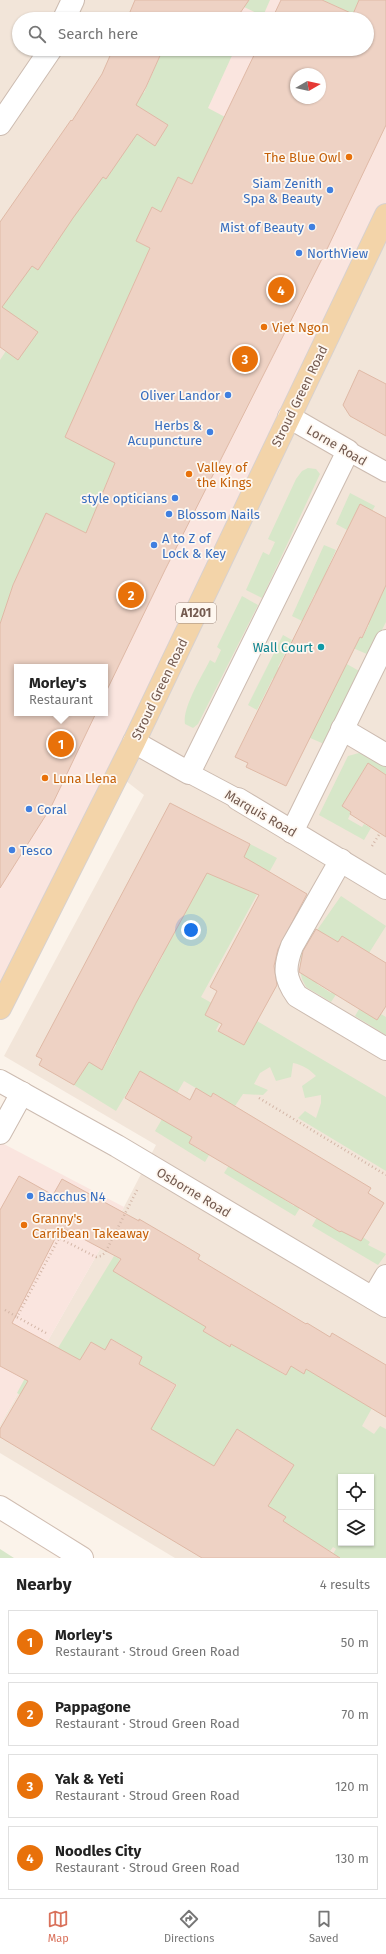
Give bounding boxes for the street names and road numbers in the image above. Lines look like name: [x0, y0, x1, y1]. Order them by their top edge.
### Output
street label: Stroud Green Road: [268, 343, 330, 449]
street label: Lorne Road: [304, 422, 369, 469]
road number: A1201: [176, 603, 216, 623]
street label: Stroud Green Road: [128, 636, 190, 742]
street label: Marquis Road: [222, 787, 299, 840]
street label: Osborne Road: [154, 1164, 233, 1220]

